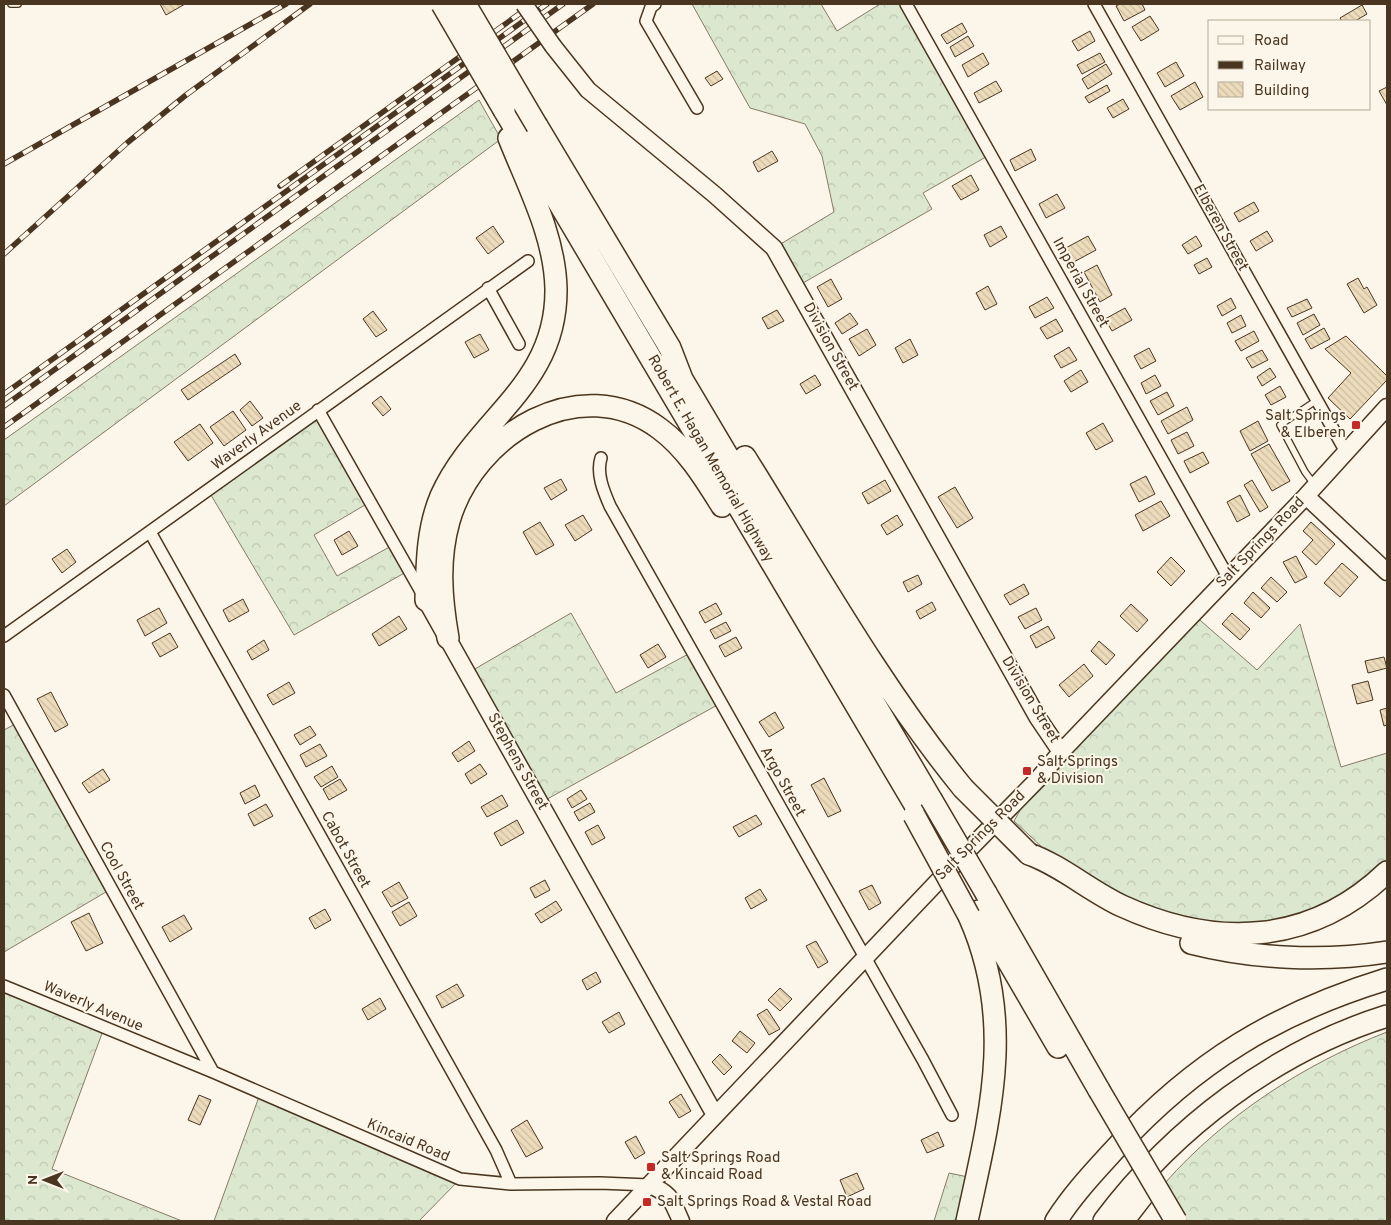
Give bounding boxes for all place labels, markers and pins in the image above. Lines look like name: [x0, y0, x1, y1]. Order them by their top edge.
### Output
place label: Salt Springs & Elberen: [1265, 407, 1346, 443]
marker: Salt Springs & Elberen: [1350, 419, 1362, 431]
place label: Salt Springs & Division: [1037, 753, 1118, 789]
marker: Salt Springs & Division: [1021, 765, 1033, 777]
place label: Salt Springs Road & Kincaid Road: [661, 1149, 780, 1185]
marker: Salt Springs Road & Kincaid Road: [645, 1161, 657, 1173]
place label: Salt Springs Road & Vestal Road: [657, 1193, 872, 1212]
marker: Salt Springs Road & Vestal Road: [641, 1196, 653, 1208]

